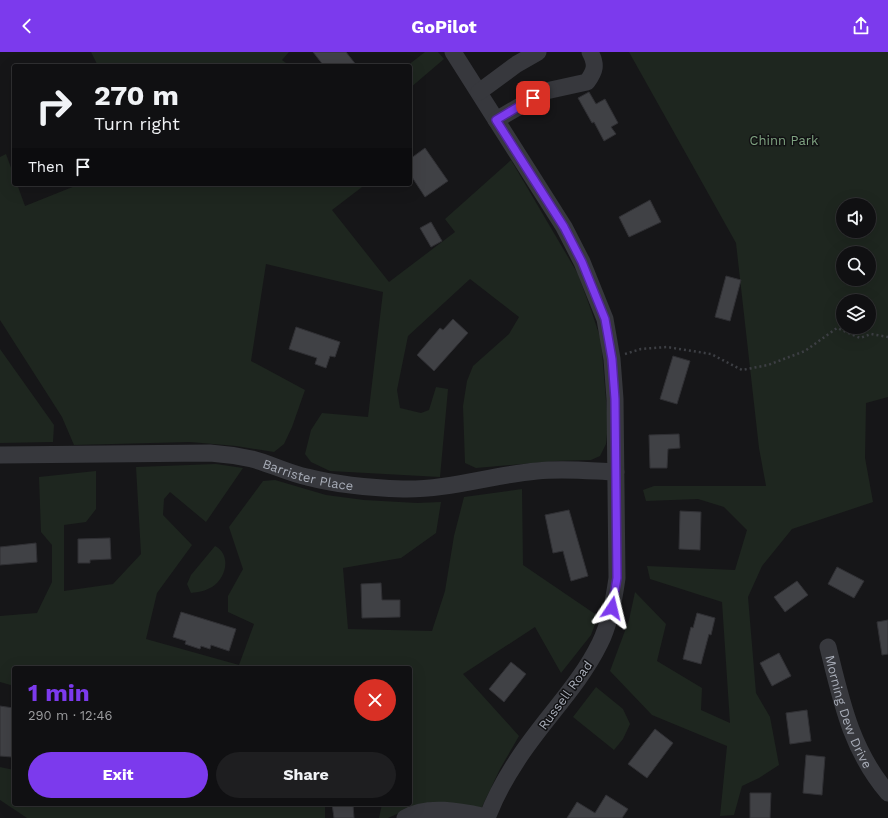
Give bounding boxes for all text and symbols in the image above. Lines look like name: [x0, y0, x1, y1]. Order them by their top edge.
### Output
icon: back: [16, 15, 38, 37]
icon: share: [850, 15, 872, 37]
text: GoPilot: [411, 16, 477, 37]
text: 270 m: [94, 79, 179, 112]
icon: right: [28, 80, 80, 132]
pin: [516, 81, 550, 115]
icon: arrive: [522, 87, 544, 109]
text: Turn right: [94, 113, 180, 134]
park label: Chinn Park: [750, 133, 819, 148]
icon: arrive: [72, 156, 94, 178]
text: Then: [28, 158, 64, 176]
map controls: [836, 198, 876, 334]
button: sound: [836, 198, 876, 238]
button: search: [836, 246, 876, 286]
button: layers: [836, 294, 876, 334]
street label: Barrister Place: [261, 456, 354, 493]
position arrow: [591, 587, 633, 629]
street label: Morning Dew Drive: [822, 654, 875, 771]
street label: Russell Road: [535, 658, 595, 733]
text: 1 min: [28, 679, 90, 707]
button: close: [354, 679, 396, 721]
text: 290 m · 12:46: [28, 708, 112, 723]
button: Exit: [28, 752, 208, 798]
button: Share: [216, 752, 396, 798]

